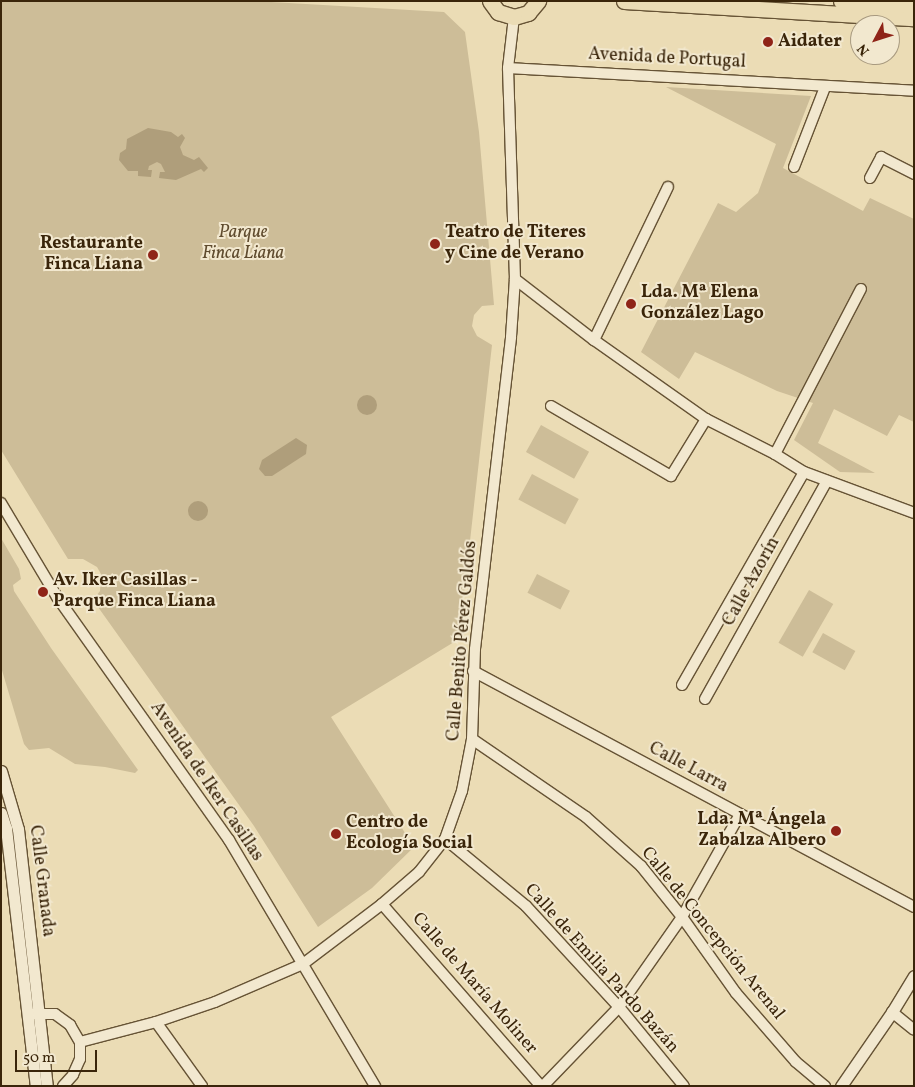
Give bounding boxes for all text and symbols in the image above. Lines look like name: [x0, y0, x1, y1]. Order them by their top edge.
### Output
north arrow: [850, 15, 900, 65]
place label: Aidater: [778, 31, 842, 53]
marker: Aidater: [762, 36, 774, 48]
text: N: [853, 39, 874, 59]
street label: Avenida de Portugal: [588, 44, 746, 74]
park label: Parque Finca Liana: [202, 223, 284, 266]
place label: Teatro de Titeres y Cine de Verano: [445, 223, 586, 266]
place label: Restaurante Finca Liana: [40, 234, 143, 276]
marker: Teatro de Titeres y Cine de Verano: [429, 238, 441, 250]
marker: Restaurante Finca Liana: [147, 249, 159, 261]
place label: Lda. Mª Elena González Lago: [641, 283, 764, 326]
marker: Lda. Mª Elena González Lago: [625, 298, 637, 310]
street label: Calle Azorín: [719, 534, 785, 630]
street label: Calle Benito Pérez Galdós: [443, 540, 483, 742]
place label: Av. Iker Casillas - Parque Finca Liana: [53, 571, 216, 614]
marker: Av. Iker Casillas - Parque Finca Liana: [37, 586, 49, 598]
street label: Avenida de Iker Casillas: [145, 698, 267, 866]
street label: Calle Larra: [645, 738, 731, 798]
place label: Lda. Mª Ángela Zabalza Albero: [697, 810, 826, 852]
place label: Centro de Ecología Social: [346, 813, 473, 856]
street label: Calle Granada: [23, 824, 59, 938]
marker: Lda. Mª Ángela Zabalza Albero: [830, 825, 842, 837]
marker: Centro de Ecología Social: [330, 828, 342, 840]
street label: Calle de Concepción Arenal: [636, 843, 788, 1025]
street label: Calle de Emilia Pardo Bazán: [519, 880, 683, 1058]
street label: Calle de María Moliner: [407, 909, 541, 1059]
scale bar: [18, 1040, 100, 1072]
text: 50 m: [23, 1048, 55, 1069]

